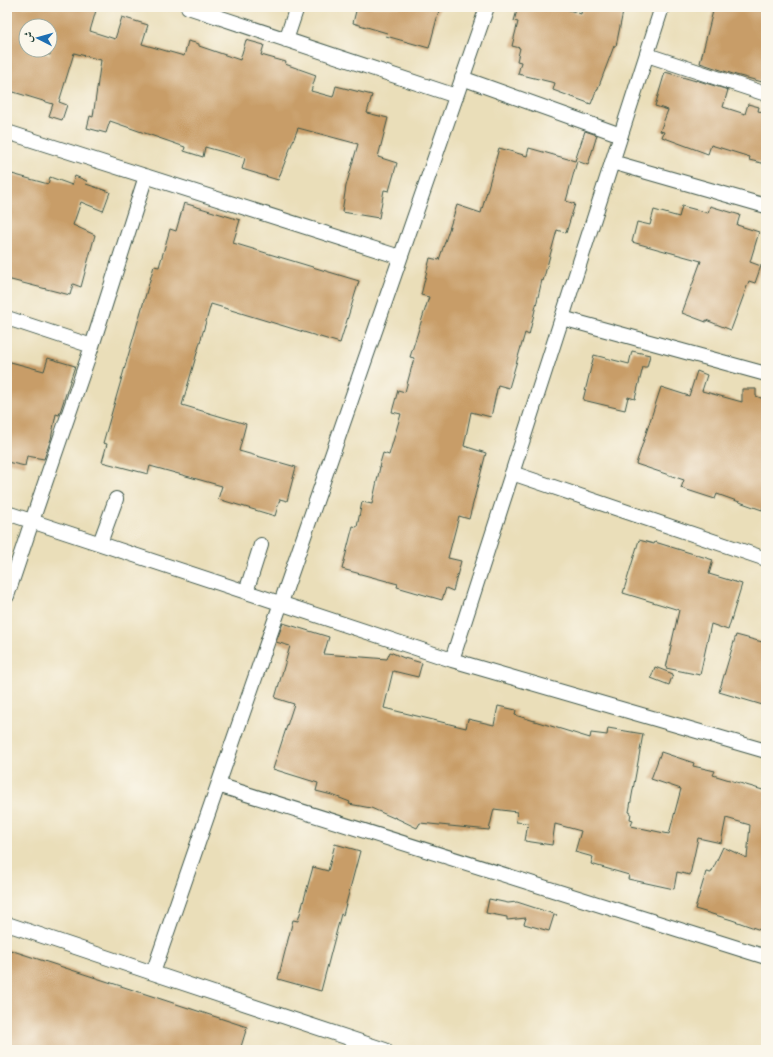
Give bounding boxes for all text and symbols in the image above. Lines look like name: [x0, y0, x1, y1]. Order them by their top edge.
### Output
north arrow: [18, 18, 58, 58]
text: ش: [22, 31, 36, 43]

